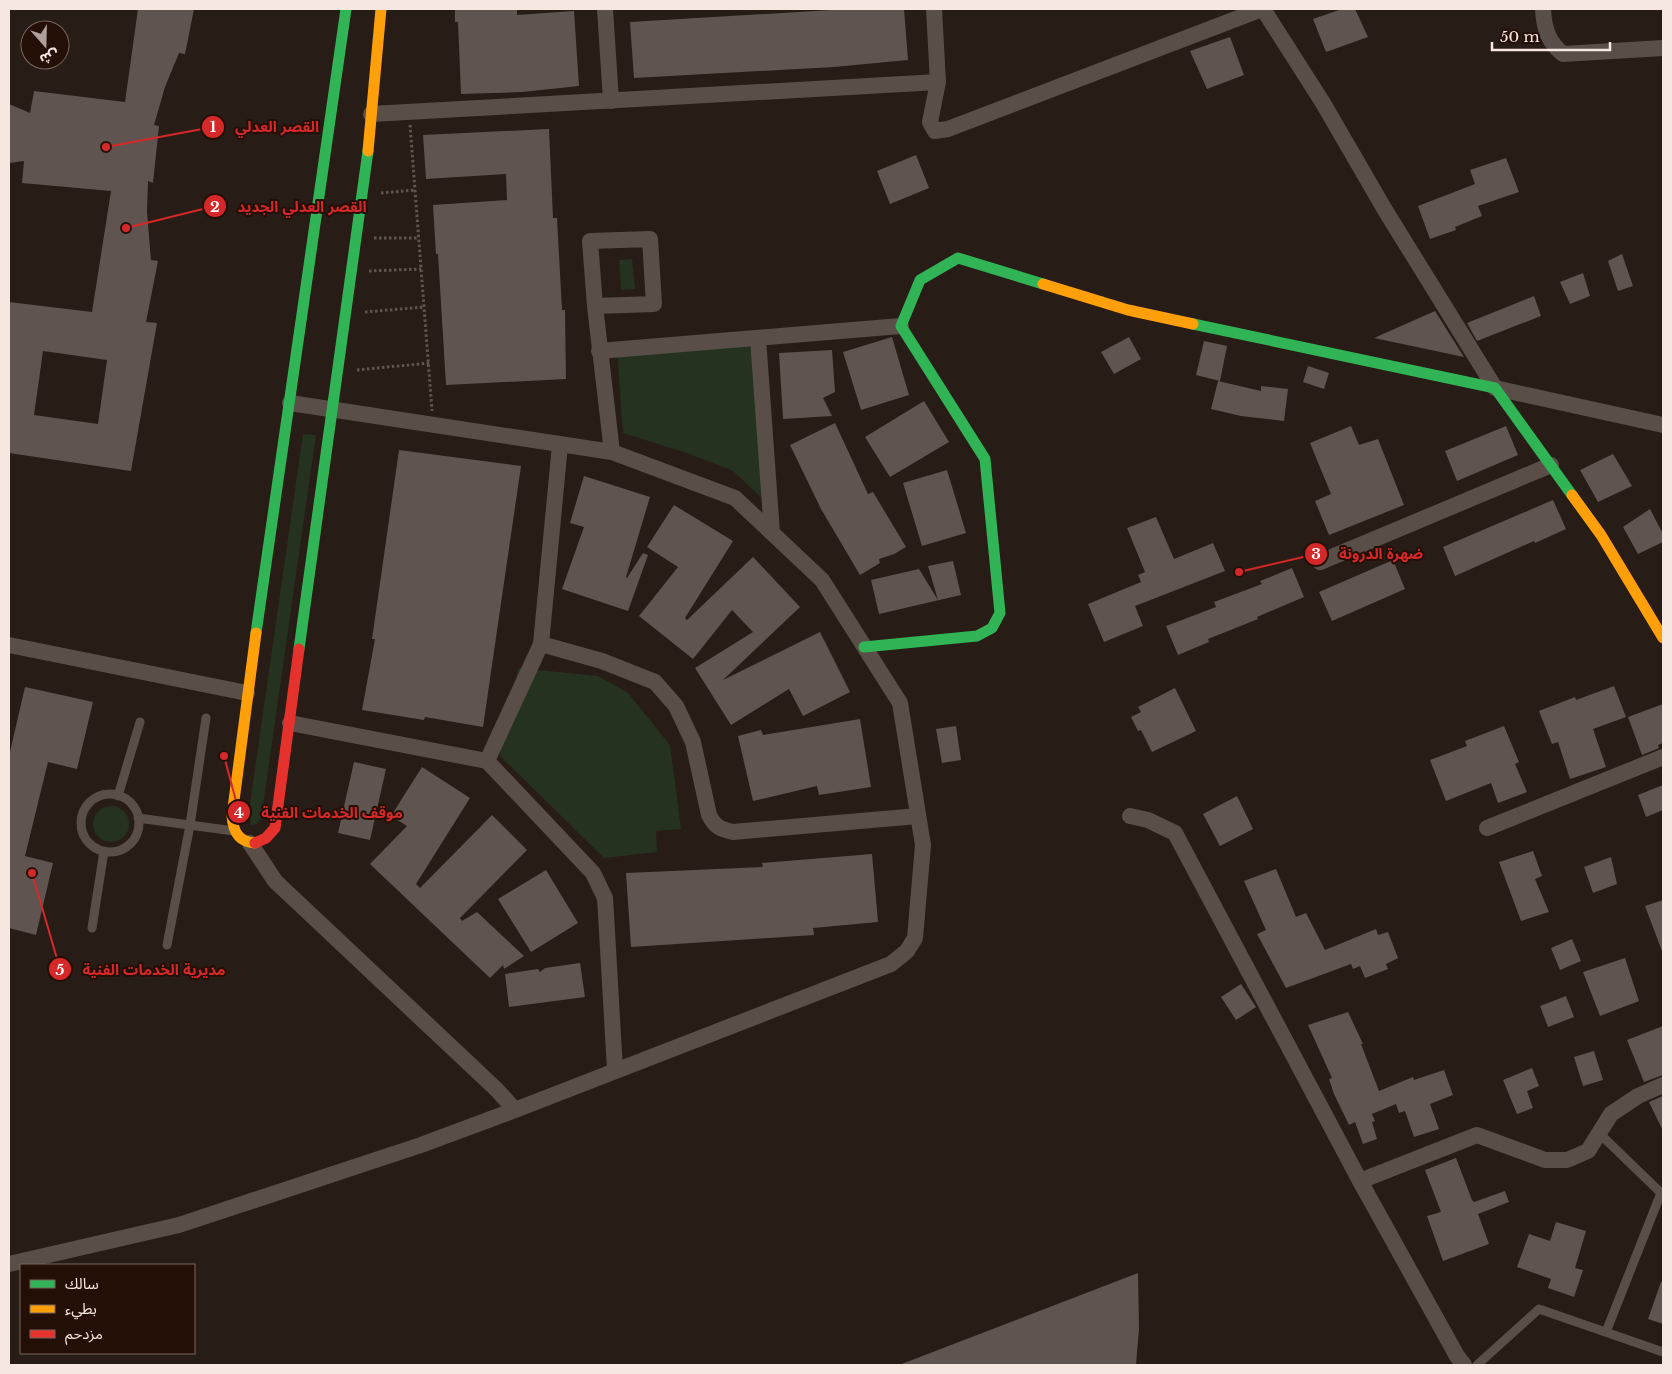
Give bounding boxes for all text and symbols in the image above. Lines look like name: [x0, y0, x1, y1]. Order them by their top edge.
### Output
north arrow: [20, 20, 70, 70]
scale bar: [1492, 20, 1610, 52]
text: 50 m: [1500, 27, 1540, 46]
text: ش: [37, 45, 62, 69]
callout: القصر العدلي: [200, 112, 329, 142]
text: 1: [210, 117, 217, 136]
text: القصر العدلي: [235, 117, 319, 138]
callout: القصر العدلي الجديد: [202, 191, 376, 221]
text: 2: [210, 197, 220, 216]
text: القصر العدلي الجديد: [237, 197, 367, 218]
callout: ضهرة الدرونة: [1304, 539, 1433, 569]
text: 3: [1311, 544, 1321, 563]
text: ضهرة الدرونة: [1339, 544, 1423, 563]
callout: موقف الخدمات الفنية: [227, 797, 413, 827]
text: 4: [234, 803, 244, 822]
text: موقف الخدمات الفنية: [261, 803, 403, 822]
callout: مديرية الخدمات الفنية: [48, 954, 236, 984]
text: 5: [56, 960, 65, 979]
text: مديرية الخدمات الفنية: [82, 960, 226, 979]
legend: [20, 1264, 195, 1354]
text: سالك: [65, 1274, 99, 1293]
text: بطيء: [65, 1299, 97, 1320]
text: مزدحم: [65, 1324, 103, 1345]

